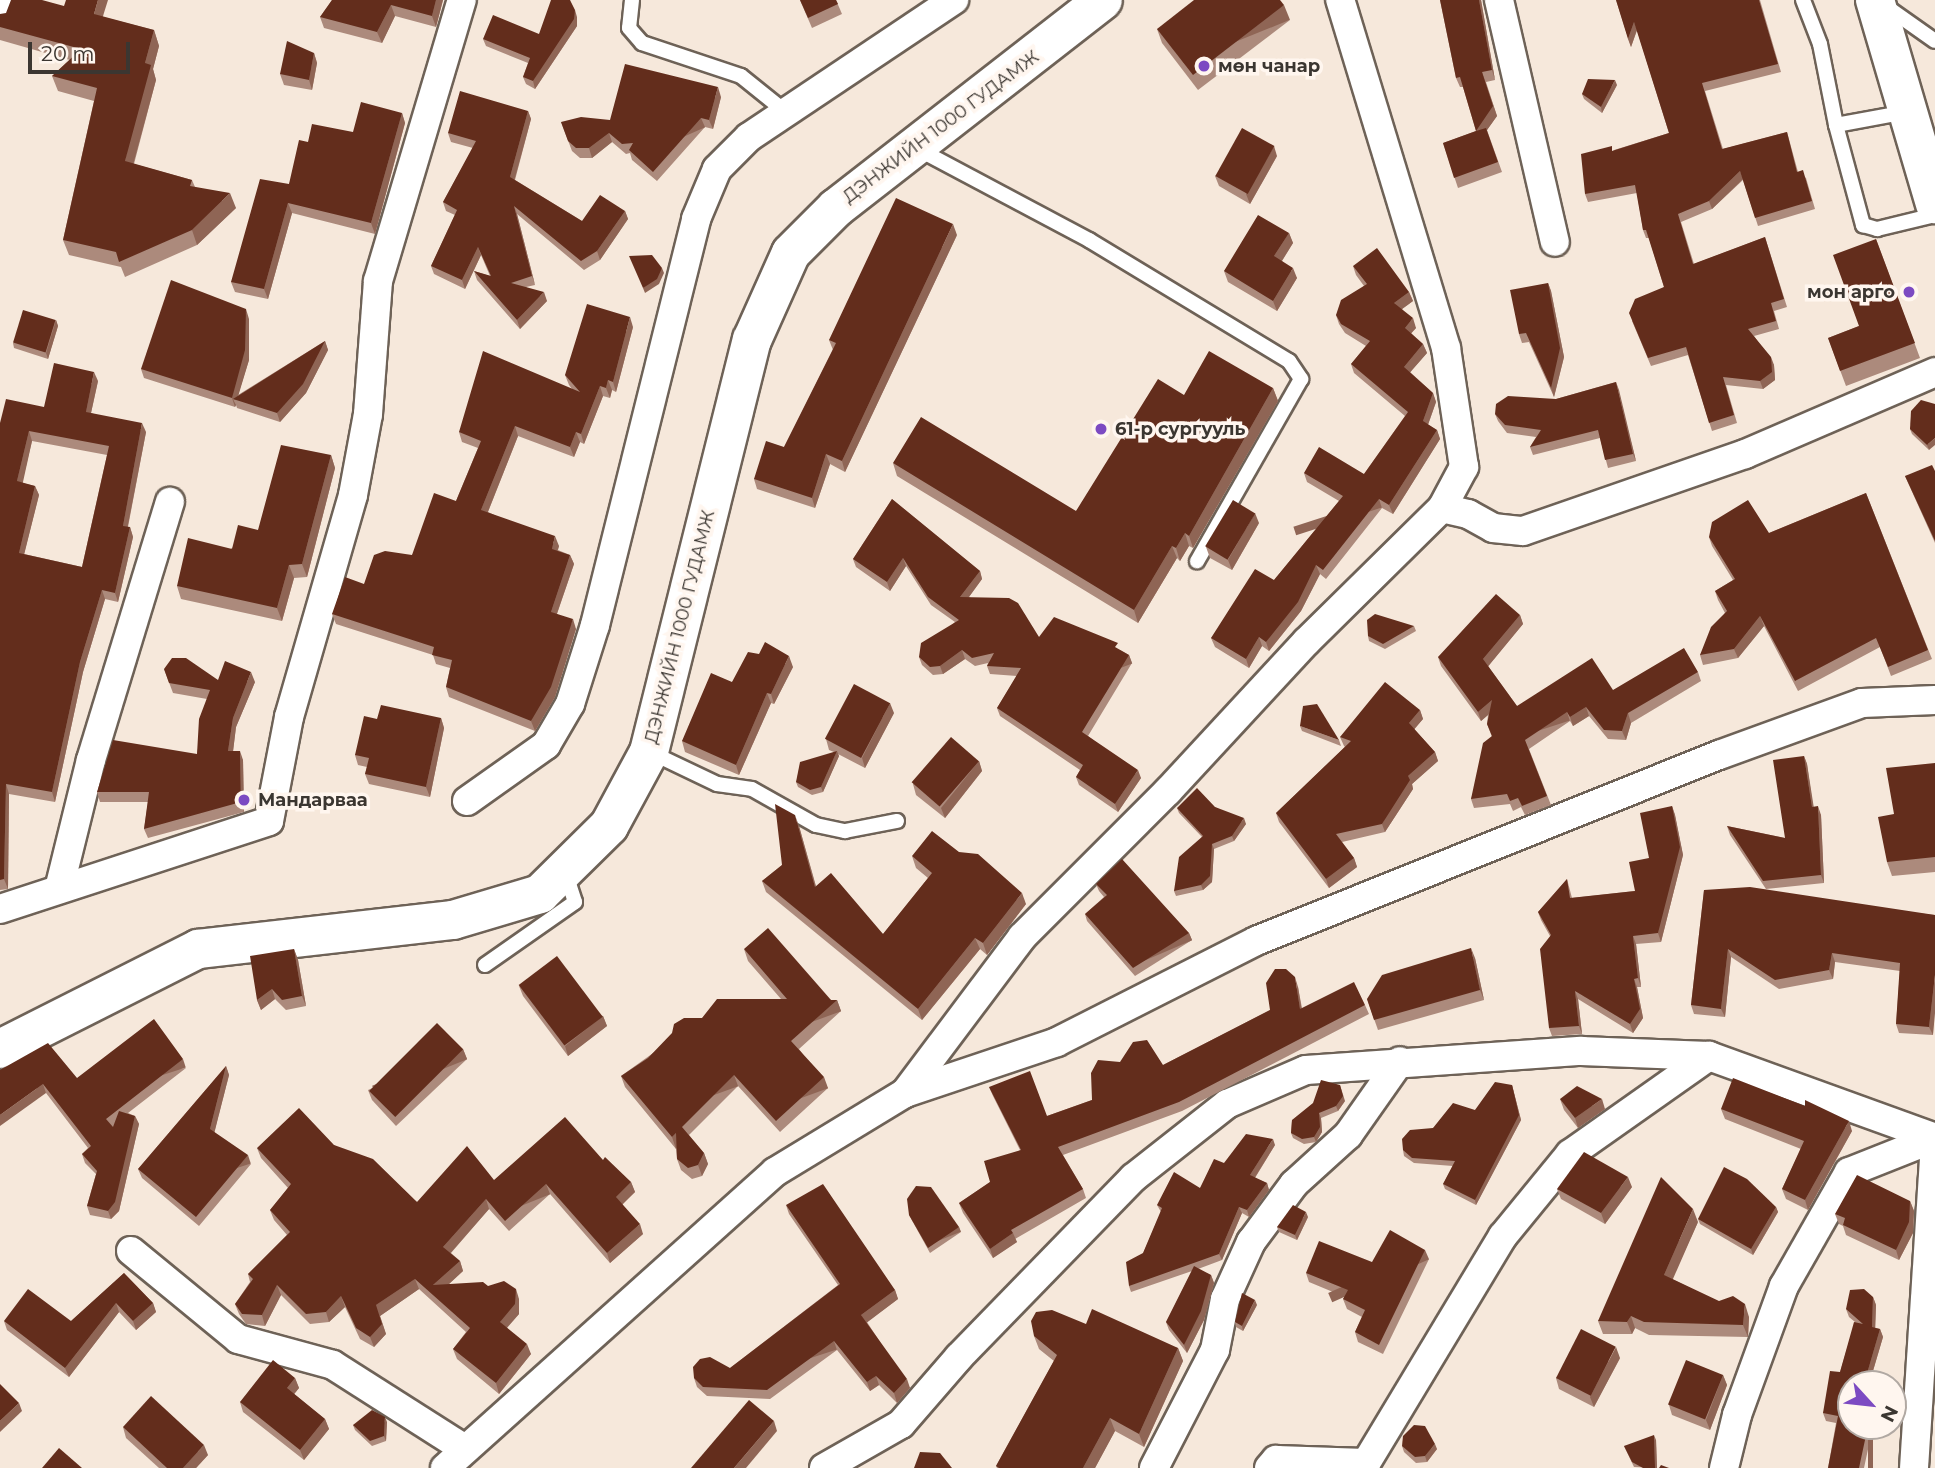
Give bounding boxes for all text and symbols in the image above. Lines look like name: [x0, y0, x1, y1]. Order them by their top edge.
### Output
scale bar: [32, 28, 133, 72]
text: 20 m: [41, 41, 95, 66]
street label: ДЭНЖИЙН 1000 ГУДАМЖ: [839, 46, 1043, 208]
place label: мөн чанар: [1218, 55, 1320, 77]
marker: мөн чанар: [1196, 58, 1212, 74]
place label: мон арго: [1807, 281, 1895, 303]
marker: мон арго: [1901, 284, 1917, 300]
place label: 61-р сургууль: [1115, 418, 1245, 440]
marker: 61-р сургууль: [1093, 421, 1109, 437]
street label: ДЭНЖИЙН 1000 ГУДАМЖ: [641, 508, 719, 746]
place label: Мандарваа: [258, 789, 368, 811]
marker: Мандарваа: [236, 792, 252, 808]
north arrow: [1837, 1370, 1907, 1440]
text: N: [1876, 1402, 1903, 1426]

